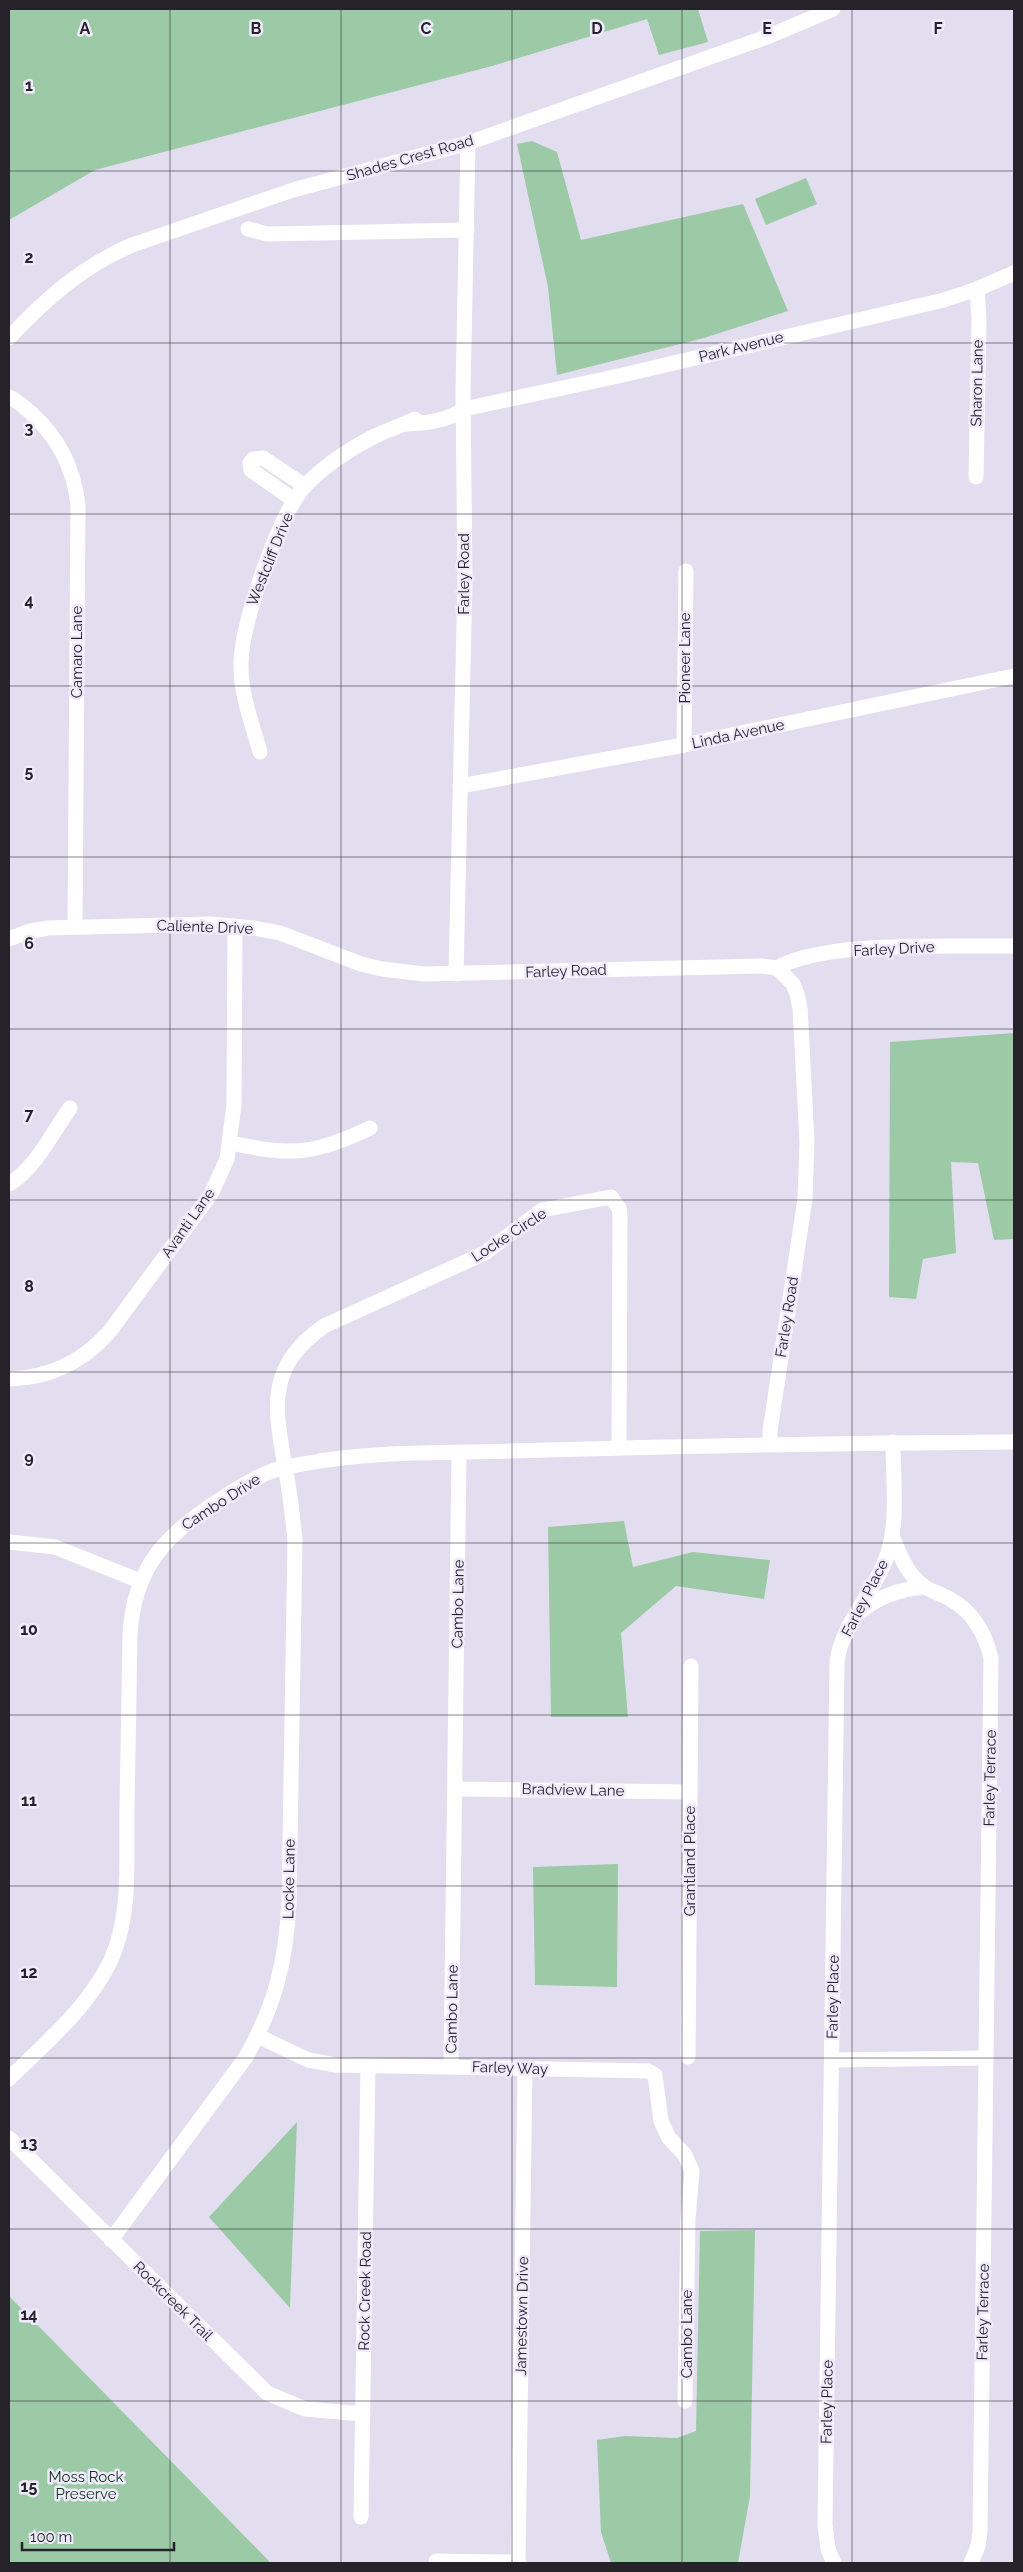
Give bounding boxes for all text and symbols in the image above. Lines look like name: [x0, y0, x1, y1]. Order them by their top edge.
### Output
text: A: [80, 19, 91, 38]
text: B: [251, 19, 262, 38]
text: C: [421, 19, 432, 38]
text: D: [591, 19, 603, 38]
text: E: [762, 19, 772, 38]
text: F: [933, 19, 943, 38]
text: 1: [25, 76, 33, 95]
street label: Shades Crest Road: [344, 131, 476, 185]
text: 2: [24, 248, 34, 267]
street label: Park Avenue: [697, 328, 785, 366]
street label: Sharon Lane: [967, 339, 987, 427]
text: 3: [25, 419, 34, 438]
street label: Westcliff Drive: [243, 509, 297, 608]
street label: Farley Road: [455, 533, 473, 615]
text: 4: [24, 591, 34, 610]
street label: Camaro Lane: [68, 605, 86, 698]
street label: Pioneer Lane: [676, 612, 694, 704]
street label: Linda Avenue: [690, 715, 786, 753]
text: 5: [25, 762, 34, 781]
street label: Caliente Drive: [156, 916, 254, 938]
text: 6: [24, 934, 34, 953]
street label: Farley Drive: [853, 938, 935, 960]
street label: Farley Road: [525, 961, 607, 981]
text: 7: [25, 1105, 34, 1124]
street label: Avanti Lane: [157, 1185, 219, 1261]
street label: Locke Circle: [468, 1204, 550, 1266]
street label: Farley Road: [772, 1275, 802, 1359]
text: 8: [24, 1277, 34, 1296]
text: 9: [24, 1448, 34, 1467]
street label: Cambo Drive: [178, 1470, 264, 1534]
street label: Farley Place: [838, 1556, 892, 1640]
street label: Cambo Lane: [448, 1559, 468, 1649]
text: 10: [20, 1620, 38, 1639]
street label: Farley Terrace: [980, 1729, 1000, 1827]
street label: Bradview Lane: [522, 1780, 625, 1800]
text: 11: [21, 1791, 37, 1810]
street label: Grantland Place: [681, 1806, 699, 1916]
street label: Locke Lane: [279, 1838, 299, 1919]
street label: Farley Place: [823, 1955, 843, 2039]
text: 12: [21, 1963, 37, 1982]
street label: Cambo Lane: [442, 1964, 462, 2054]
street label: Farley Way: [472, 2058, 548, 2078]
text: 13: [21, 2134, 37, 2153]
street label: Rock Creek Road: [355, 2231, 375, 2351]
street label: Jamestown Drive: [512, 2256, 532, 2376]
street label: Rockcreek Trail: [130, 2258, 217, 2345]
street label: Farley Terrace: [973, 2263, 993, 2361]
street label: Cambo Lane: [678, 2289, 696, 2378]
text: 14: [20, 2305, 38, 2324]
street label: Farley Place: [817, 2360, 837, 2444]
park label: Moss Rock Preserve: [49, 2468, 124, 2503]
text: 15: [21, 2477, 38, 2496]
scale bar: [22, 2520, 175, 2552]
text: 100 m: [30, 2528, 72, 2546]

